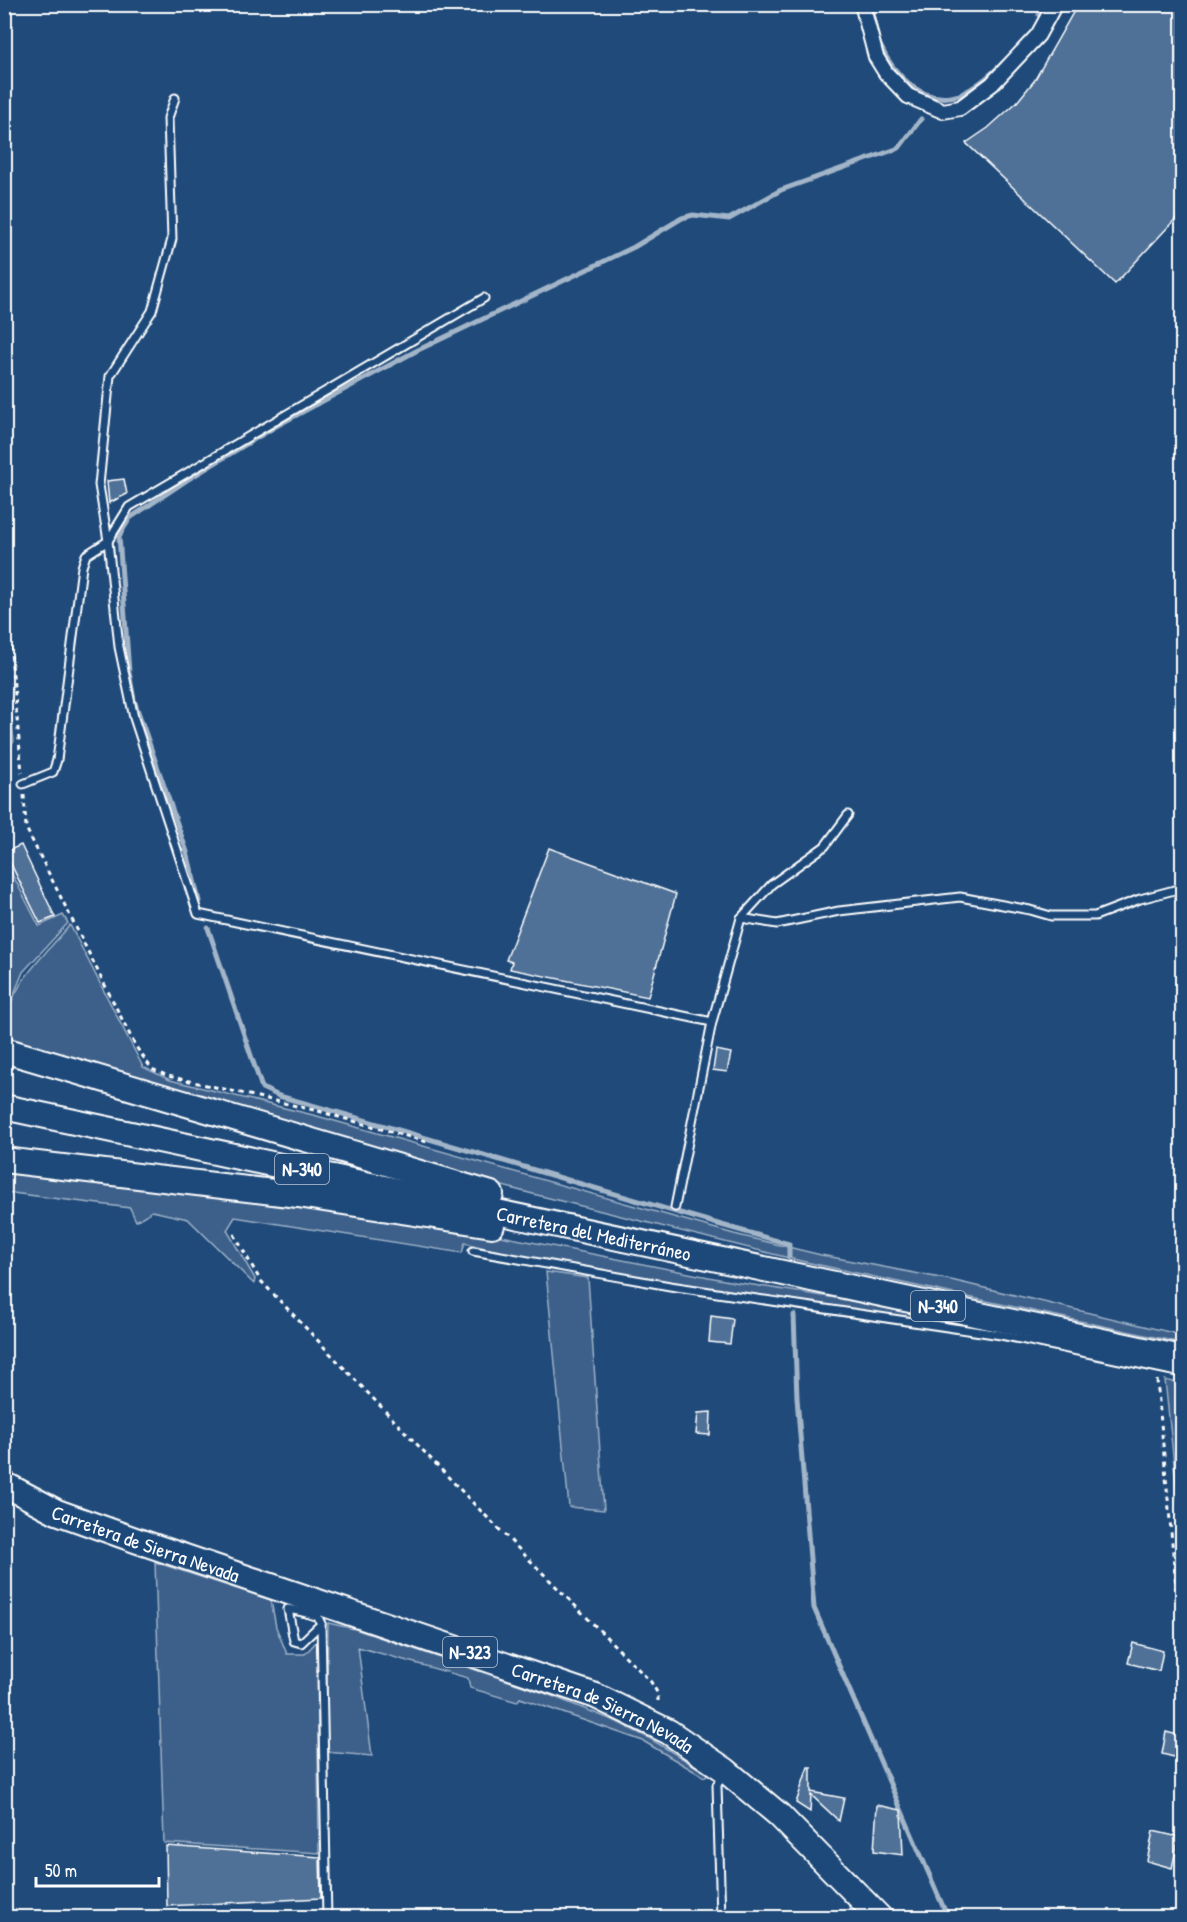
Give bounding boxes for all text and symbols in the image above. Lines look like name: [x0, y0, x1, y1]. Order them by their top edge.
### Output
road number: N-340: [275, 1154, 329, 1184]
street label: Carretera del Mediterráneo: [494, 1199, 694, 1267]
road number: N-340: [911, 1291, 965, 1321]
street label: Carretera de Sierra Nevada: [48, 1498, 243, 1588]
road number: N-323: [443, 1637, 497, 1667]
street label: Carretera de Sierra Nevada: [508, 1655, 700, 1759]
scale bar: [36, 1850, 159, 1888]
text: 50 m: [45, 1858, 77, 1883]

